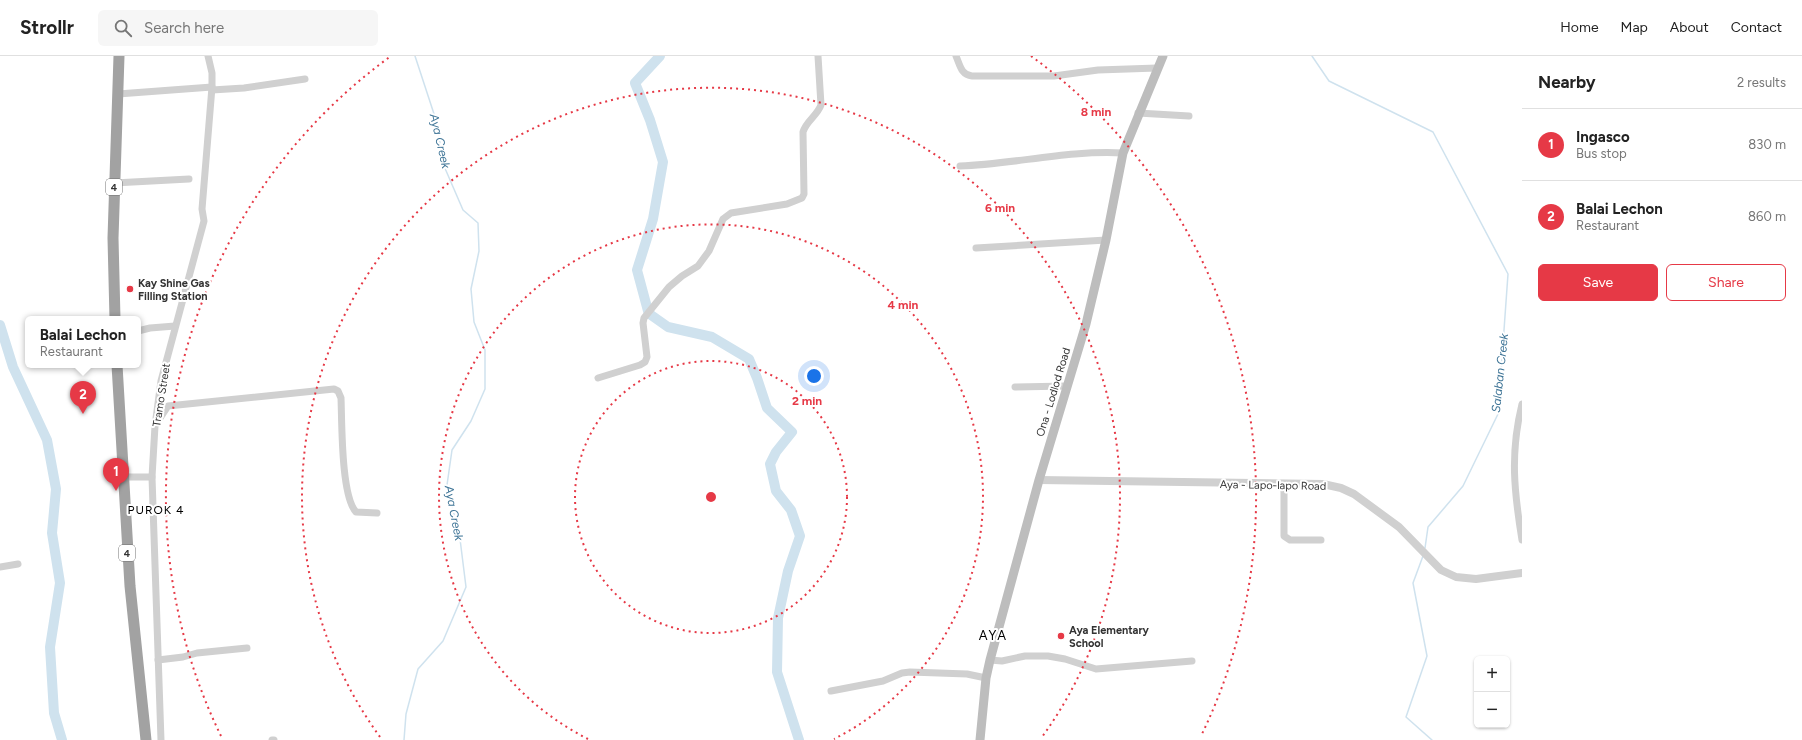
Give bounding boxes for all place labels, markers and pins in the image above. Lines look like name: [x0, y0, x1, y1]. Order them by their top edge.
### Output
place label: Kay Shine Gas Filling Station: [138, 277, 210, 303]
marker: Kay Shine Gas Filling Station: [125, 284, 135, 294]
pin: 2: [70, 381, 96, 414]
pin: 1: [103, 458, 129, 491]
centre of rings: [704, 490, 718, 504]
place label: Aya Elementary School: [1069, 624, 1150, 650]
marker: Aya Elementary School: [1056, 631, 1066, 641]

